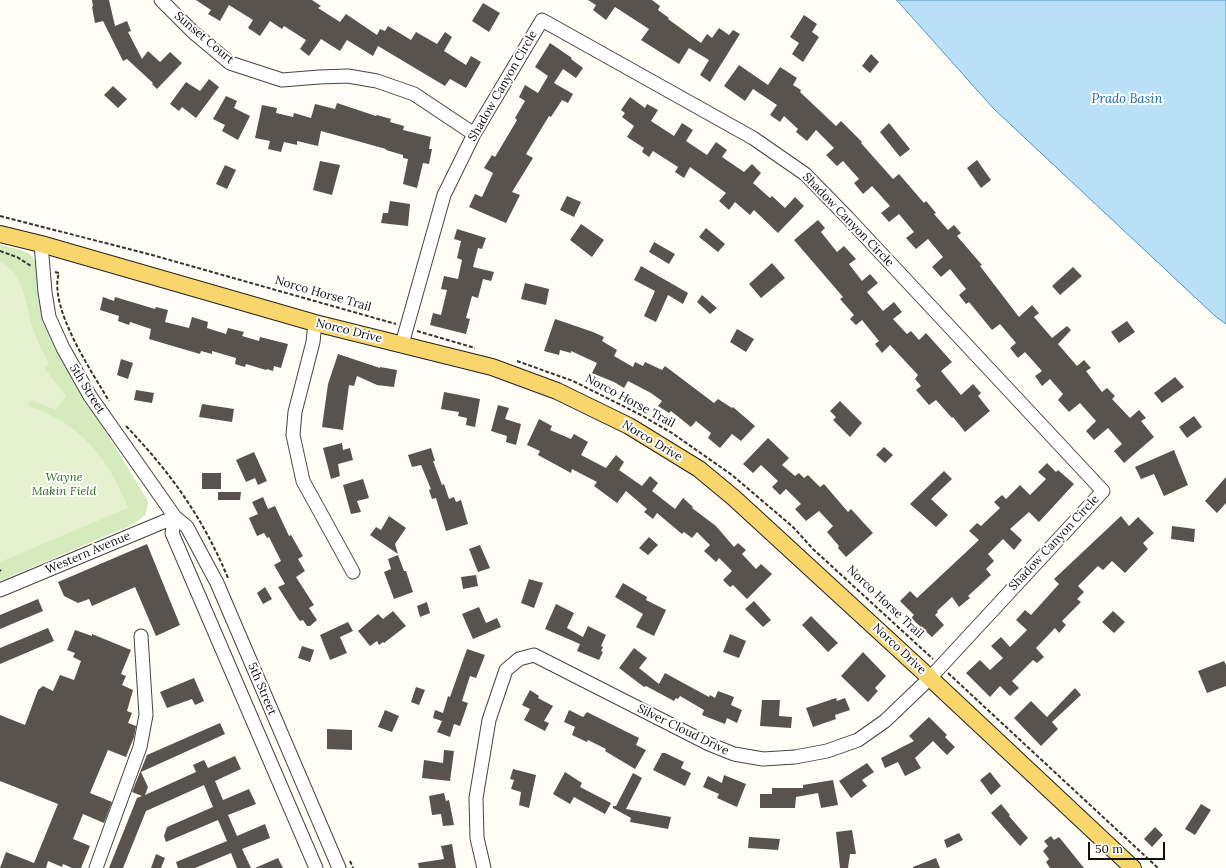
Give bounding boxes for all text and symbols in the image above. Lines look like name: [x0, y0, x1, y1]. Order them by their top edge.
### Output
street label: Sunset Court: [171, 9, 237, 67]
street label: Shadow Canyon Circle: [465, 28, 541, 144]
water label: Prado Basin: [1092, 91, 1162, 107]
street label: Shadow Canyon Circle: [799, 170, 897, 270]
street label: Norco Horse Trail: [273, 273, 373, 315]
street label: Norco Drive: [314, 316, 384, 346]
street label: 5th Street: [66, 362, 108, 416]
street label: Norco Horse Trail: [583, 371, 677, 431]
street label: Norco Drive: [619, 417, 685, 465]
park label: Wayne Makin Field: [32, 471, 96, 499]
street label: Shadow Canyon Circle: [1006, 492, 1102, 594]
street label: Western Avenue: [43, 529, 133, 577]
street label: Norco Horse Trail: [844, 563, 926, 641]
street label: Norco Drive: [869, 621, 929, 677]
street label: 5th Street: [245, 661, 279, 717]
street label: Silver Cloud Drive: [635, 702, 731, 758]
scale bar: [1090, 834, 1167, 860]
text: 50 m: [1095, 841, 1123, 856]

